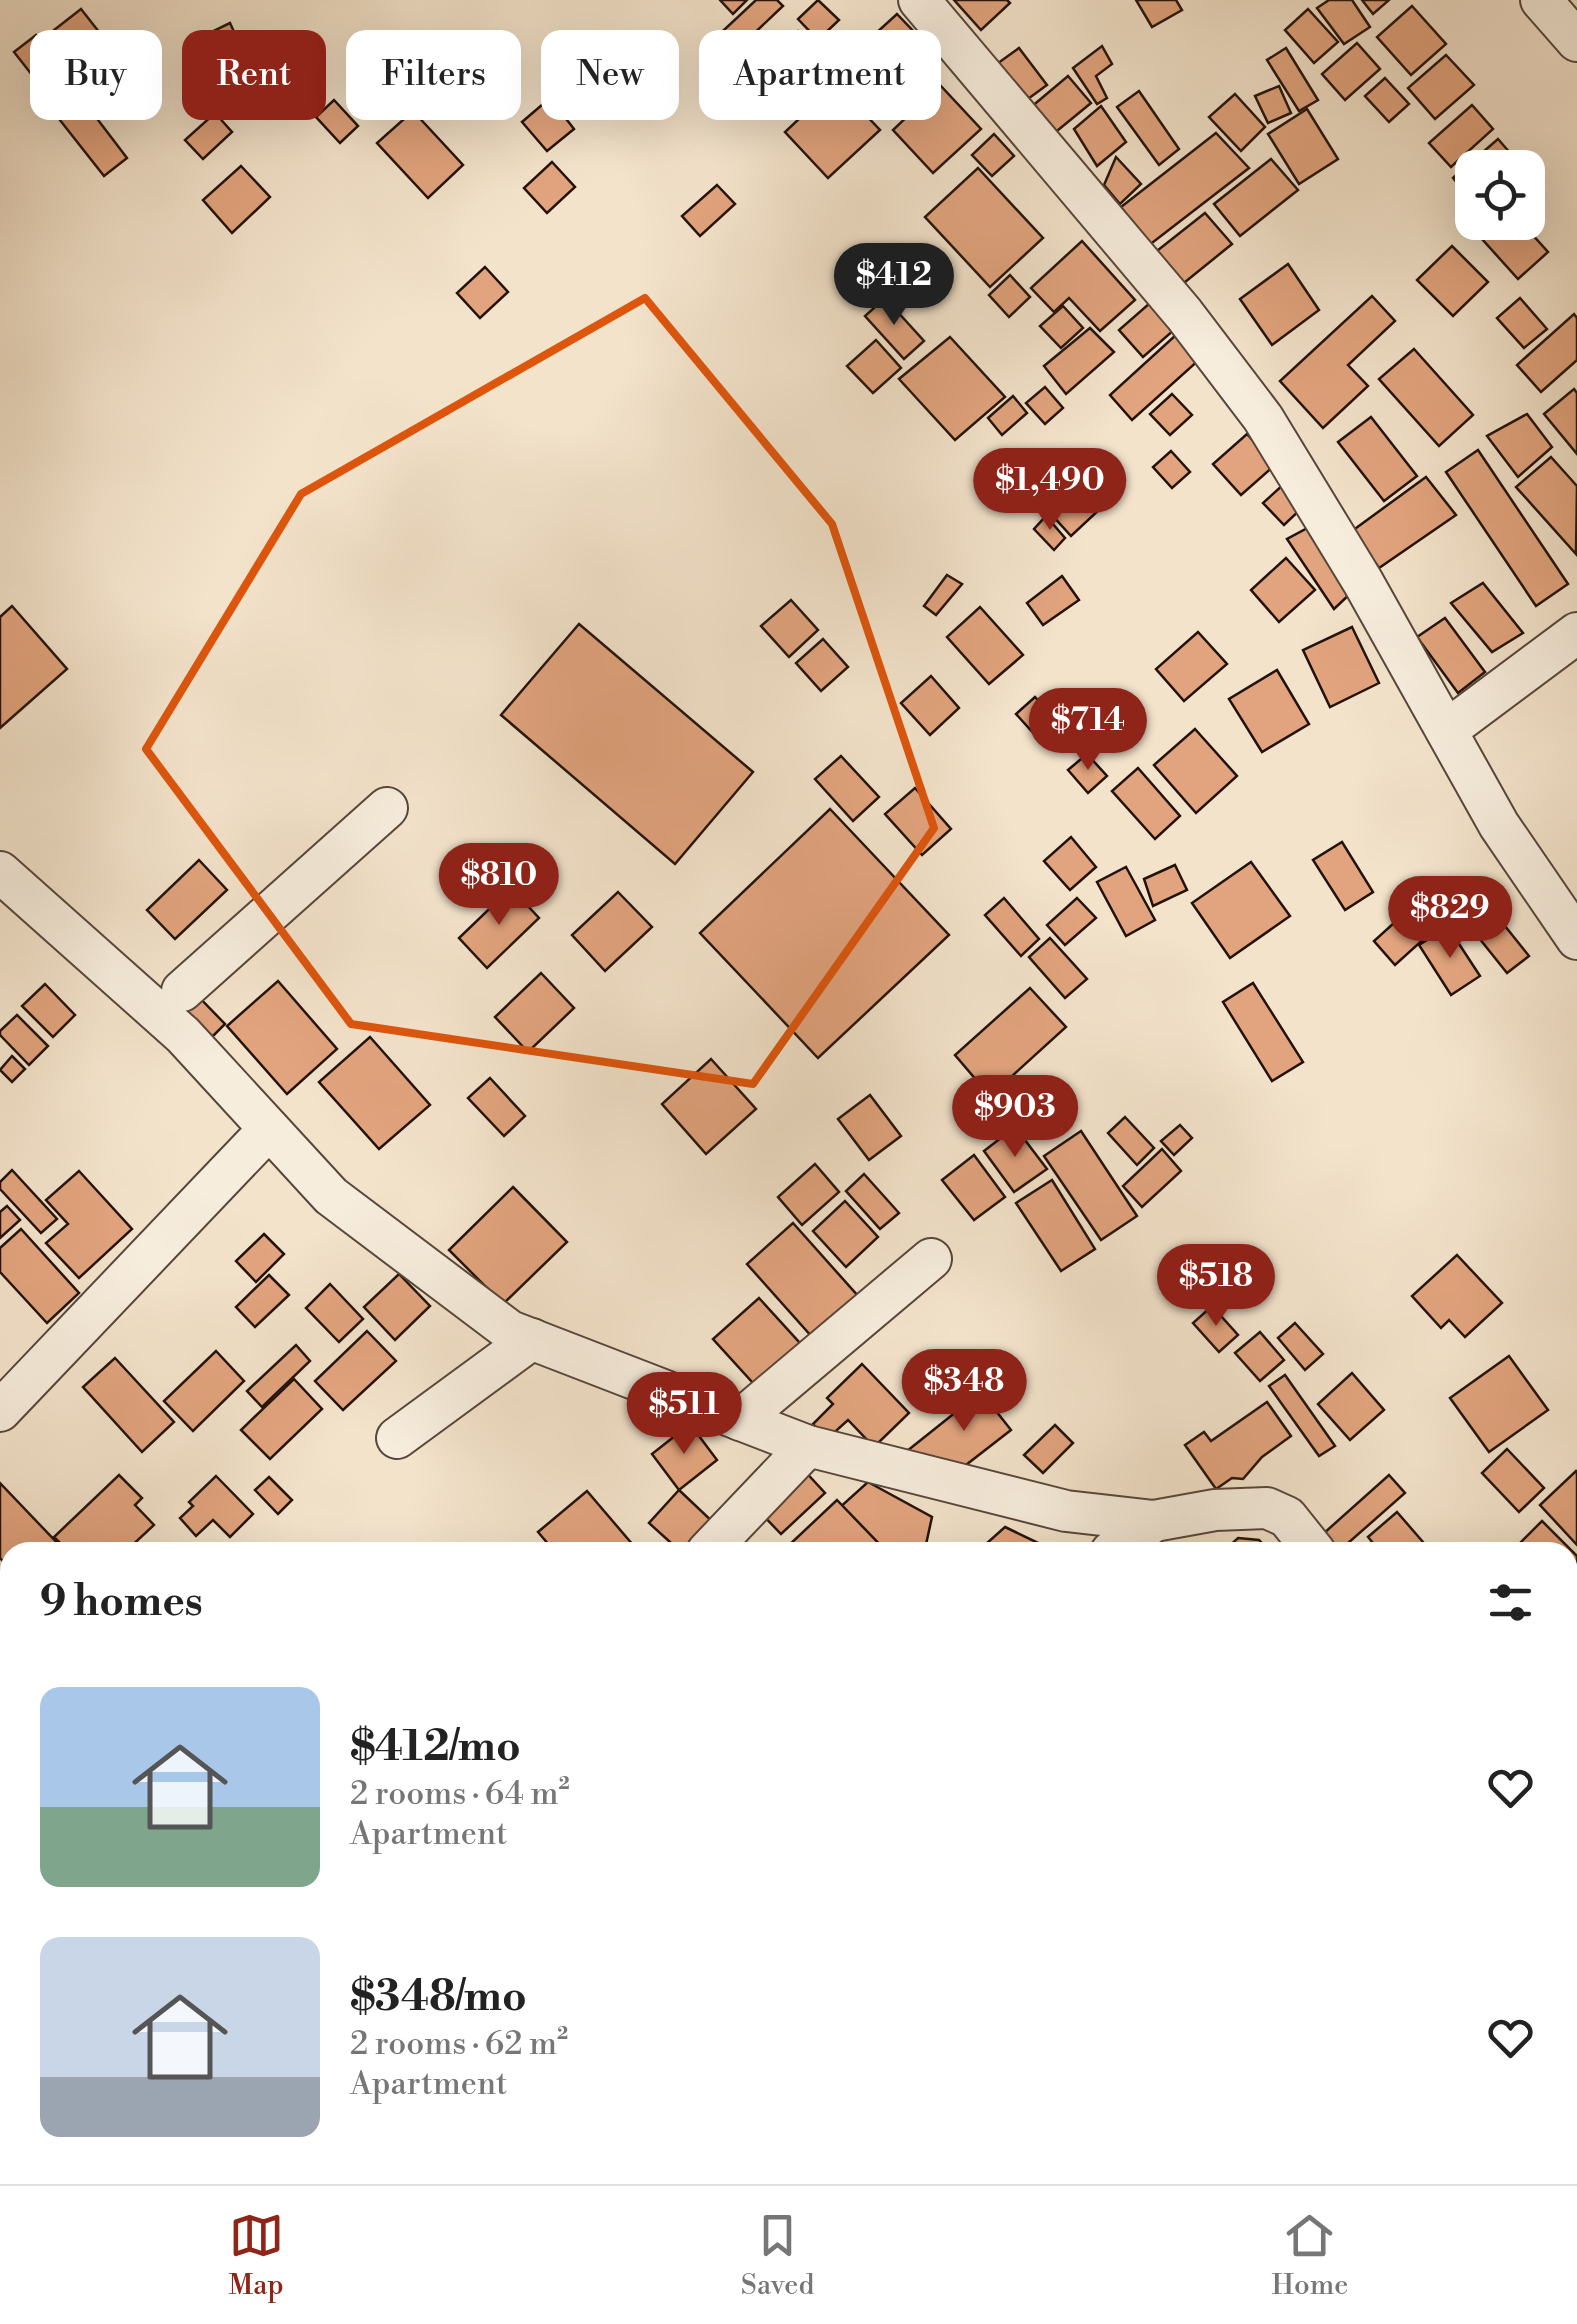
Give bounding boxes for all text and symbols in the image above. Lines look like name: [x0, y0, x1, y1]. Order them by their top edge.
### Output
chip: Buy: [30, 30, 162, 120]
chip: Rent: [182, 30, 326, 120]
chip: Filters: [346, 30, 521, 120]
chip: New: [541, 30, 679, 120]
chip: Apartment: [699, 30, 941, 120]
map controls: [1455, 150, 1545, 240]
button: locate: [1455, 150, 1545, 240]
pin: $412: [835, 243, 953, 328]
text: $412: [856, 255, 932, 295]
pin: $1,490: [969, 448, 1131, 533]
text: $1,490: [995, 460, 1105, 500]
pin: $714: [1029, 688, 1147, 773]
text: $714: [1051, 700, 1125, 740]
pin: $810: [440, 843, 558, 928]
text: $810: [461, 855, 537, 895]
pin: $829: [1391, 876, 1509, 961]
text: $829: [1410, 888, 1490, 928]
pin: $903: [956, 1075, 1074, 1160]
text: $903: [974, 1087, 1056, 1127]
pin: $518: [1157, 1244, 1275, 1329]
text: $518: [1179, 1256, 1253, 1296]
pin: $348: [905, 1349, 1023, 1434]
text: $348: [924, 1361, 1004, 1401]
pin: $511: [625, 1372, 743, 1457]
text: $511: [649, 1384, 719, 1424]
icon: filters: [1483, 1575, 1538, 1630]
text: 9 homes: [40, 1576, 203, 1629]
text: $412/mo: [350, 1721, 521, 1774]
icon: home: [120, 1727, 240, 1847]
icon: heart: [1483, 1760, 1538, 1815]
text: 2 rooms · 64 m²: [350, 1774, 570, 1814]
text: Apartment: [350, 1814, 507, 1854]
text: $348/mo: [350, 1971, 527, 2024]
icon: home: [120, 1977, 240, 2097]
icon: heart: [1483, 2010, 1538, 2065]
text: 2 rooms · 62 m²: [350, 2024, 568, 2064]
text: Apartment: [350, 2064, 507, 2104]
tab: Map: [229, 2208, 284, 2303]
tab: Saved: [741, 2208, 814, 2303]
tab: Home: [1272, 2208, 1348, 2303]

